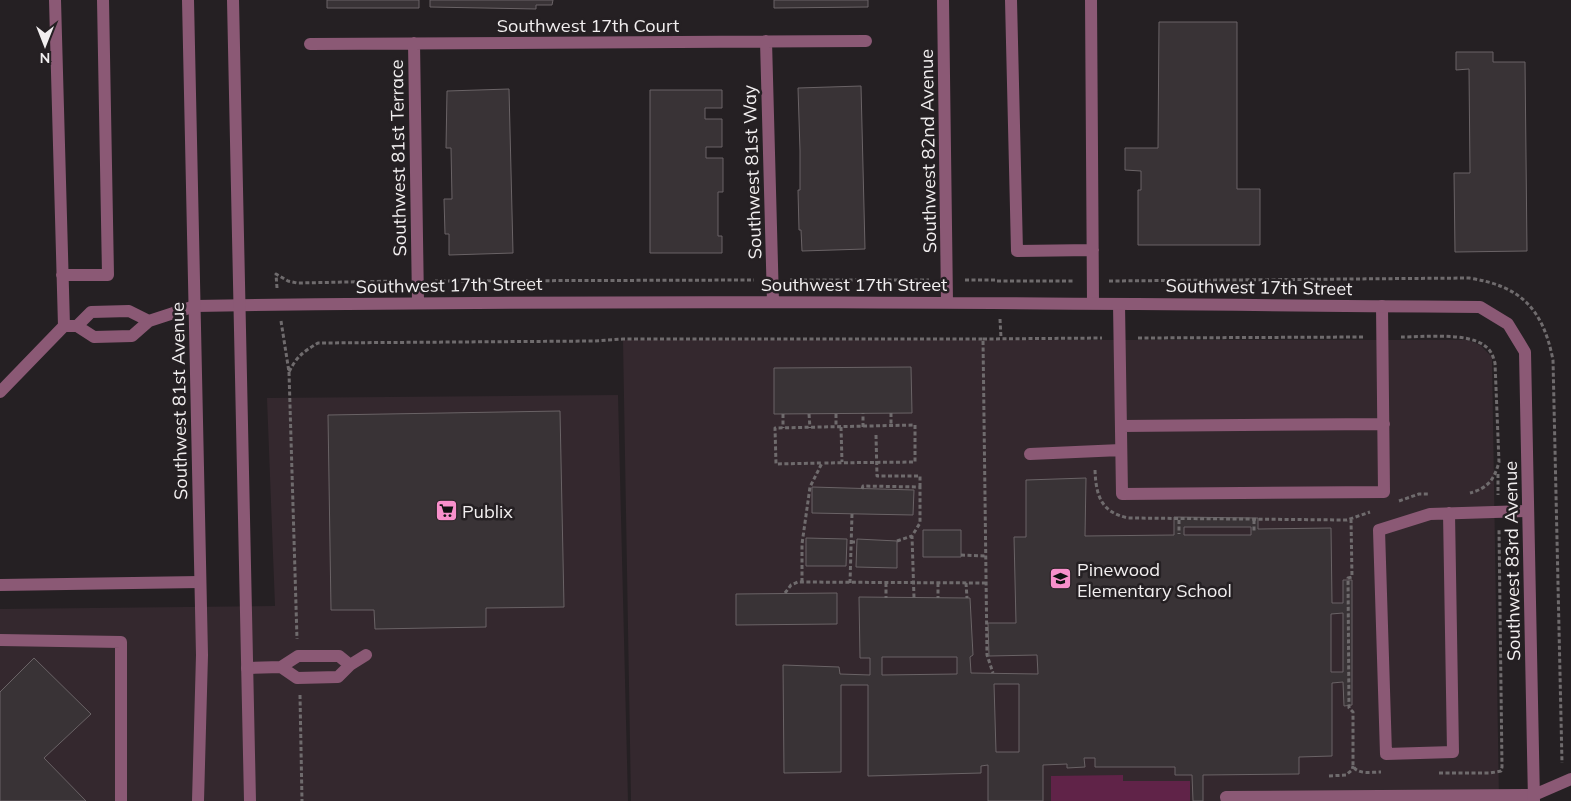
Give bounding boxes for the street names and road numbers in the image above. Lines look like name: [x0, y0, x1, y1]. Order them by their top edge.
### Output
street label: Southwest 17th Court: [497, 14, 679, 37]
street label: Southwest 82nd Avenue: [915, 49, 941, 253]
street label: Southwest 81st Terrace: [385, 59, 411, 257]
street label: Southwest 81st Way: [737, 84, 767, 260]
street label: Southwest 17th Street: [355, 272, 543, 298]
street label: Southwest 17th Street: [761, 273, 947, 296]
street label: Southwest 17th Street: [1165, 274, 1353, 300]
street label: Southwest 81st Avenue: [166, 302, 192, 500]
street label: Southwest 83rd Avenue: [1499, 461, 1525, 661]

